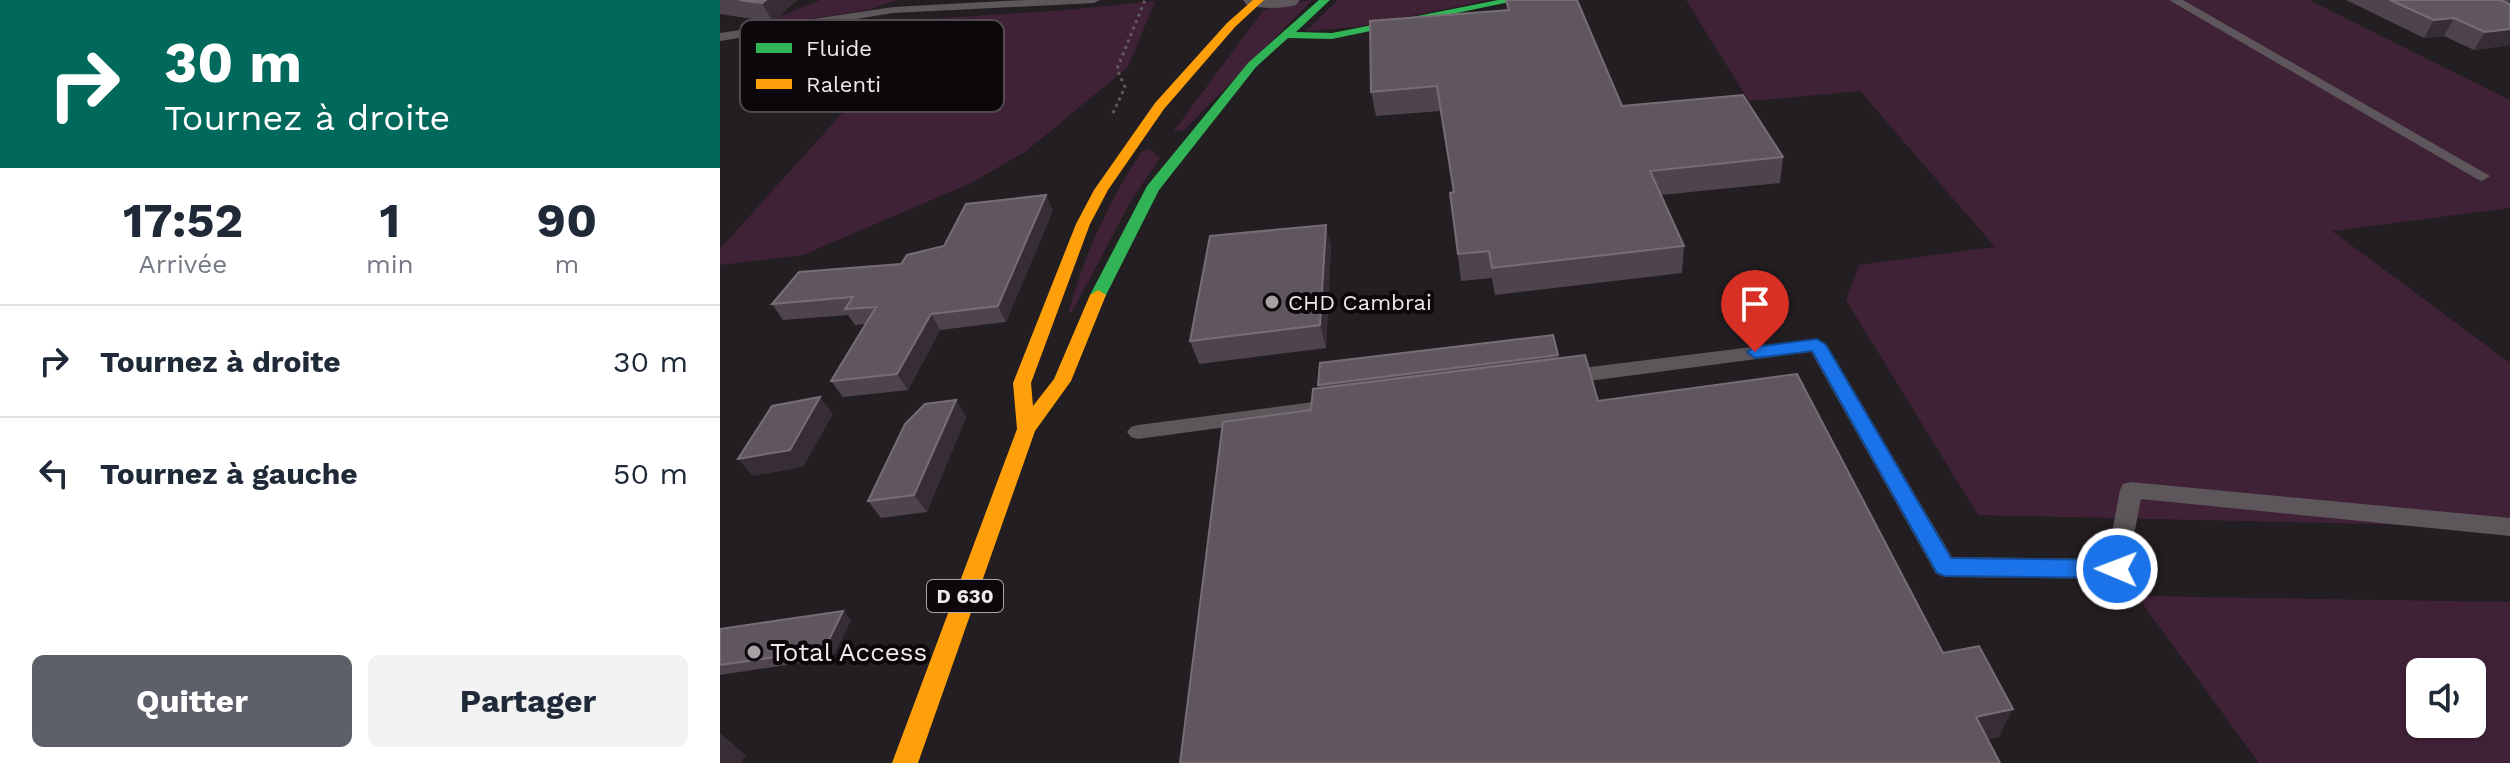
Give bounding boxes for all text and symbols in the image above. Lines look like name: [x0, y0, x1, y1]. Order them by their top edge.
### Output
legend: [740, 20, 1004, 112]
text: 30 m: [164, 30, 302, 96]
icon: right: [32, 32, 136, 136]
text: Fluide: [806, 36, 872, 61]
text: Ralenti: [806, 72, 881, 97]
text: Tournez à droite: [164, 97, 450, 139]
text: 17:52: [123, 192, 243, 249]
text: 1: [379, 192, 400, 249]
text: 90: [537, 192, 597, 249]
text: Arrivée: [139, 249, 227, 279]
text: min: [366, 249, 414, 279]
text: m: [554, 249, 579, 279]
pin: [1721, 270, 1789, 352]
icon: arrive: [1733, 282, 1777, 326]
place label: CHD Cambrai: [1288, 290, 1432, 315]
marker: CHD Cambrai: [1263, 293, 1281, 311]
icon: right: [32, 339, 76, 383]
text: Tournez à droite: [100, 344, 341, 379]
text: 30 m: [613, 344, 688, 379]
icon: left: [32, 451, 76, 495]
text: Tournez à gauche: [100, 456, 358, 491]
text: 50 m: [613, 456, 688, 491]
position arrow: [2075, 527, 2159, 611]
road number: D 630: [927, 580, 1003, 612]
place label: Total Access: [770, 637, 927, 667]
marker: Total Access: [745, 643, 763, 661]
button: Quitter: [32, 655, 352, 747]
button: Partager: [368, 655, 688, 747]
map controls: [2406, 658, 2486, 738]
button: sound: [2406, 658, 2486, 738]

